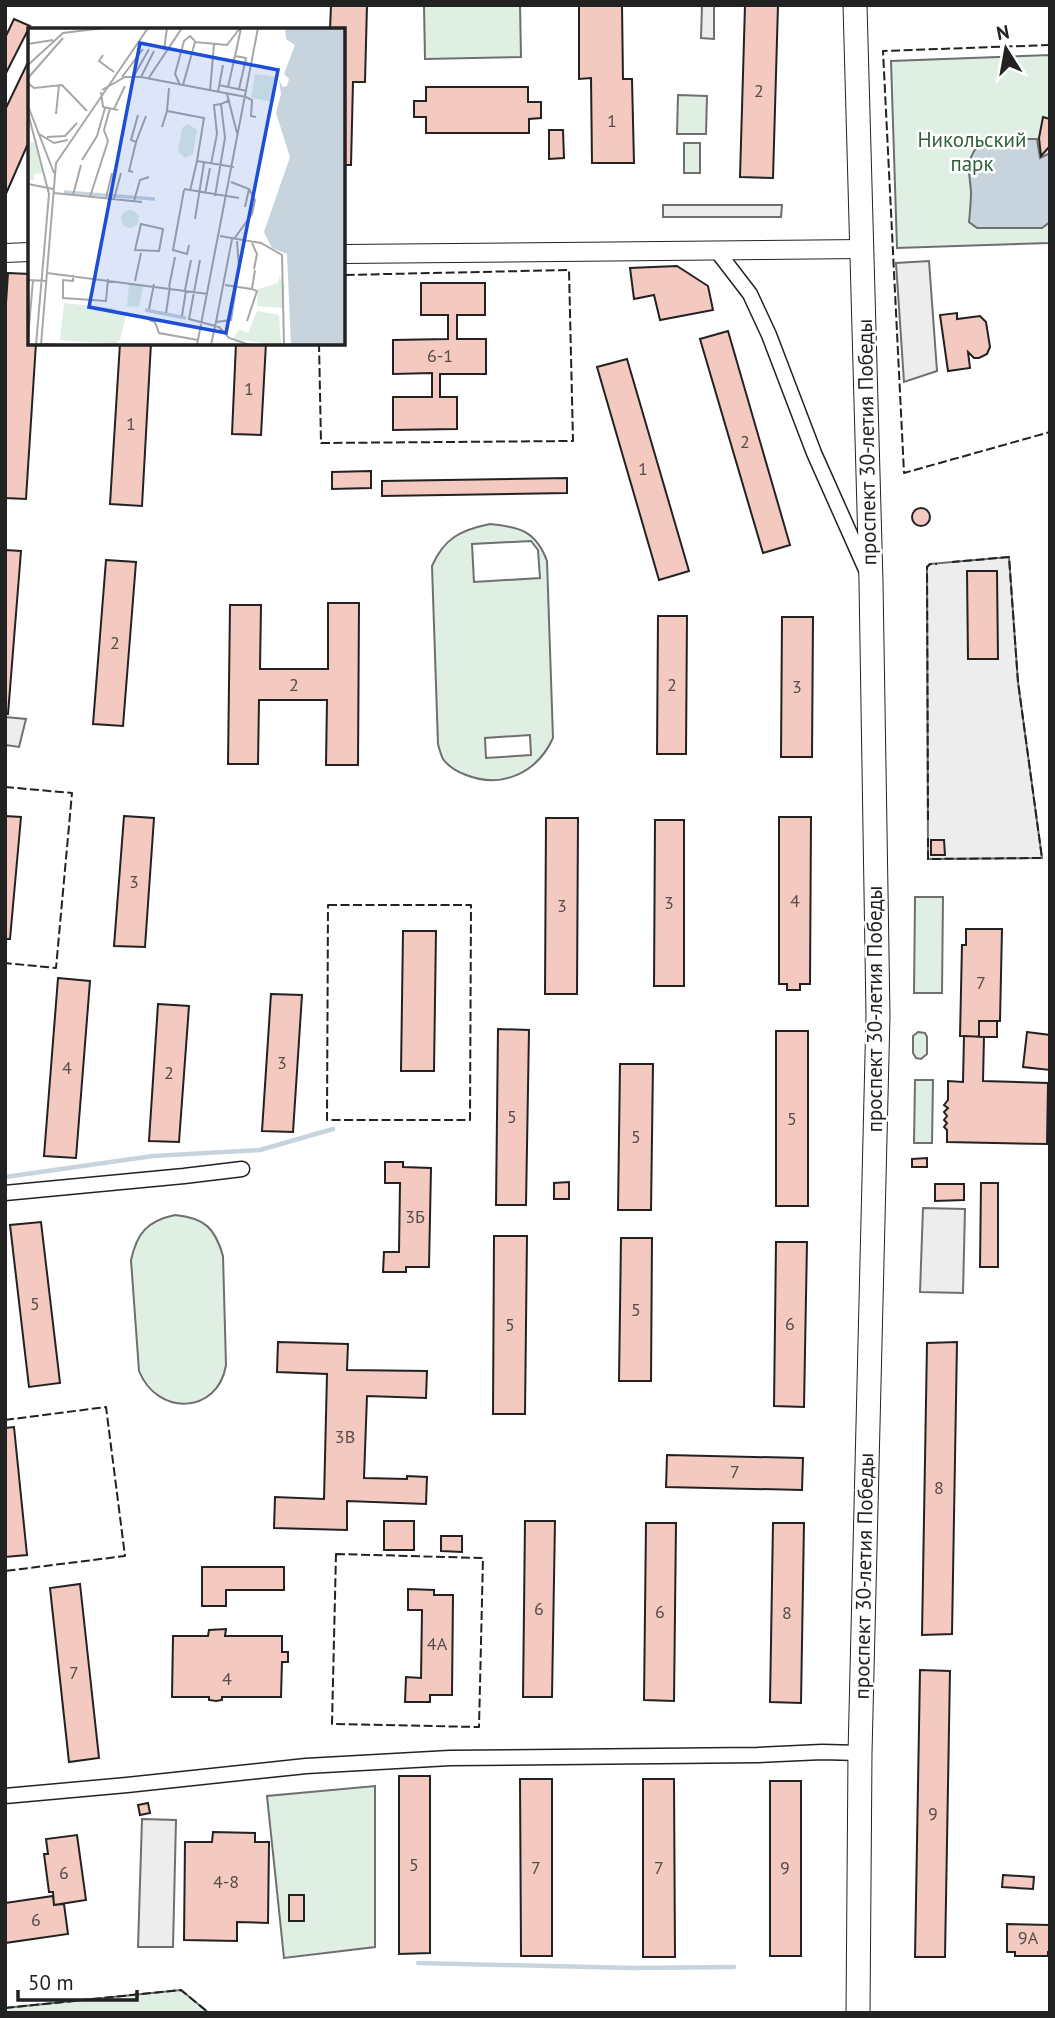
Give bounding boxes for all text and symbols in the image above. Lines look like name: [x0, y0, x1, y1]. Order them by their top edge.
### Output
north arrow: [971, 14, 1041, 84]
text: N: [994, 19, 1011, 45]
inset map: [28, 28, 345, 345]
house number: 2: [754, 79, 764, 102]
house number: 1: [607, 109, 617, 132]
park label: Никольский парк: [917, 126, 1027, 177]
street label: проспект 30-летия Победы: [851, 318, 882, 566]
house number: 6-1: [427, 344, 453, 367]
house number: 1: [244, 377, 254, 400]
house number: 1: [126, 412, 136, 435]
house number: 2: [740, 430, 750, 453]
house number: 1: [638, 457, 648, 480]
house number: 2: [110, 631, 120, 654]
house number: 2: [289, 673, 299, 696]
house number: 2: [667, 673, 677, 696]
house number: 3: [792, 675, 802, 698]
house number: 3: [129, 870, 139, 893]
street label: проспект 30-летия Победы: [861, 886, 888, 1132]
house number: 4: [790, 889, 800, 912]
house number: 3: [664, 891, 674, 914]
house number: 3: [557, 894, 567, 917]
house number: 7: [976, 971, 986, 994]
house number: 3: [277, 1051, 287, 1074]
house number: 4: [62, 1056, 72, 1079]
house number: 2: [164, 1061, 174, 1084]
house number: 5: [507, 1105, 517, 1128]
house number: 5: [787, 1107, 797, 1130]
house number: 5: [631, 1125, 641, 1148]
house number: 3Б: [405, 1205, 425, 1228]
house number: 5: [30, 1292, 40, 1315]
house number: 5: [631, 1298, 641, 1321]
house number: 6: [785, 1312, 795, 1335]
house number: 5: [505, 1313, 515, 1336]
house number: 3В: [335, 1425, 355, 1448]
street label: проспект 30-летия Победы: [848, 1452, 879, 1700]
house number: 7: [730, 1460, 740, 1483]
house number: 8: [934, 1476, 944, 1499]
house number: 6: [534, 1597, 544, 1620]
house number: 6: [655, 1600, 665, 1623]
house number: 8: [782, 1601, 792, 1624]
house number: 4А: [427, 1632, 448, 1655]
house number: 7: [69, 1661, 79, 1684]
house number: 4: [222, 1667, 232, 1690]
house number: 9: [928, 1802, 938, 1825]
house number: 5: [409, 1853, 419, 1876]
house number: 7: [531, 1856, 541, 1879]
house number: 7: [654, 1856, 664, 1879]
house number: 9: [780, 1856, 790, 1879]
house number: 6: [59, 1861, 69, 1884]
house number: 4-8: [213, 1870, 239, 1893]
house number: 6: [31, 1908, 41, 1931]
house number: 9А: [1018, 1926, 1039, 1949]
scale bar: [18, 1958, 136, 2002]
text: 50 m: [28, 1969, 74, 1996]

